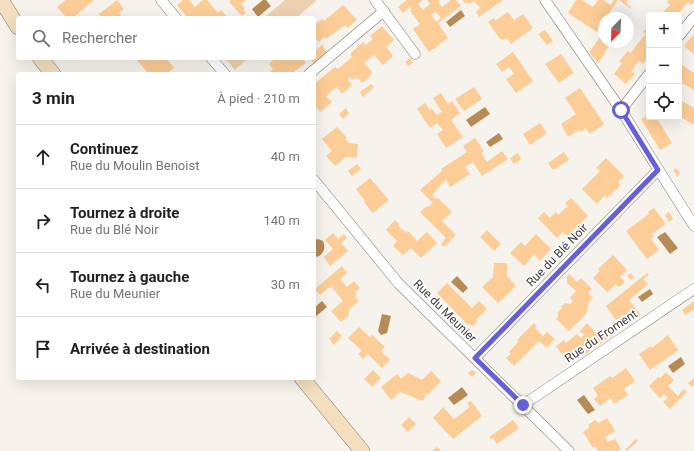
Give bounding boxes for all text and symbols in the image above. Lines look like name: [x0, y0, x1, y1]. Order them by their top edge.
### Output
north arrow: [598, 12, 634, 48]
map controls: [646, 12, 682, 120]
button: +: [646, 12, 682, 48]
search box: [16, 16, 316, 60]
icon: search: [30, 27, 52, 49]
text: Rechercher: [62, 29, 137, 47]
button: −: [646, 48, 682, 84]
button: locate: [646, 84, 682, 120]
text: 3 min: [32, 88, 75, 108]
text: À pied · 210 m: [217, 91, 300, 106]
route start: [612, 101, 630, 119]
text: Continuez: [70, 140, 138, 158]
icon: ahead: [32, 146, 54, 168]
text: 40 m: [271, 149, 300, 164]
text: Rue du Moulin Benoist: [70, 158, 199, 173]
text: Tournez à droite: [70, 204, 179, 222]
icon: right: [32, 210, 54, 232]
text: 140 m: [263, 213, 300, 228]
street label: Rue du Blé Noir: [524, 221, 590, 289]
text: Rue du Blé Noir: [70, 222, 159, 237]
text: Tournez à gauche: [70, 268, 189, 286]
icon: left: [32, 274, 54, 296]
text: 30 m: [271, 277, 300, 292]
street label: Rue du Meunier: [411, 277, 479, 345]
text: Rue du Meunier: [70, 286, 160, 301]
street label: Rue du Froment: [562, 307, 640, 365]
icon: arrive: [32, 338, 54, 360]
text: Arrivée à destination: [70, 340, 210, 358]
route end: [514, 396, 532, 414]

